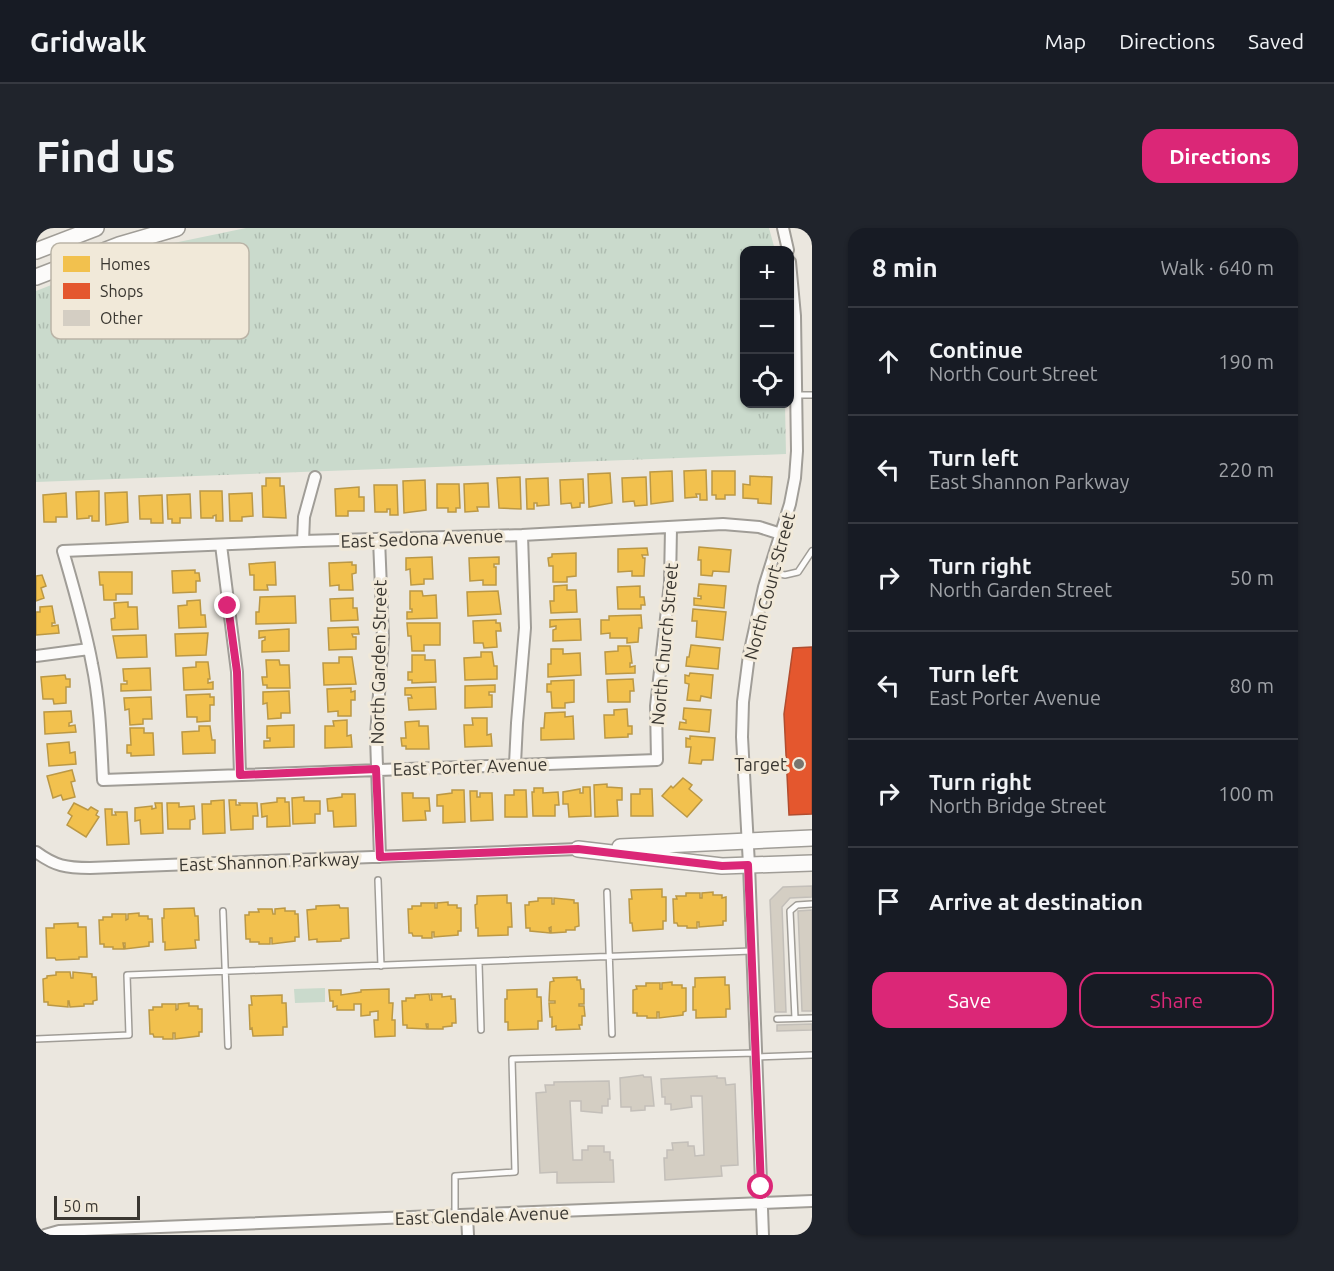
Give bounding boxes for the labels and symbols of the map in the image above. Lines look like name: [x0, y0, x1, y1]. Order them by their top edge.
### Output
legend: [51, 243, 249, 339]
text: Homes: [100, 255, 150, 273]
text: Shops: [100, 282, 143, 300]
text: Other: [100, 309, 143, 327]
street label: North Court Street: [740, 510, 798, 662]
street label: East Sedona Avenue: [340, 525, 504, 551]
street label: North Church Street: [647, 562, 681, 726]
street label: North Garden Street: [367, 579, 389, 745]
route end: [214, 592, 240, 618]
street label: East Porter Avenue: [392, 753, 548, 779]
place label: Target: [734, 754, 787, 774]
marker: Target: [792, 757, 806, 771]
street label: East Shannon Parkway: [178, 848, 360, 874]
route start: [747, 1173, 773, 1199]
scale bar: [54, 1193, 140, 1220]
street label: East Glendale Avenue: [395, 1202, 569, 1228]

